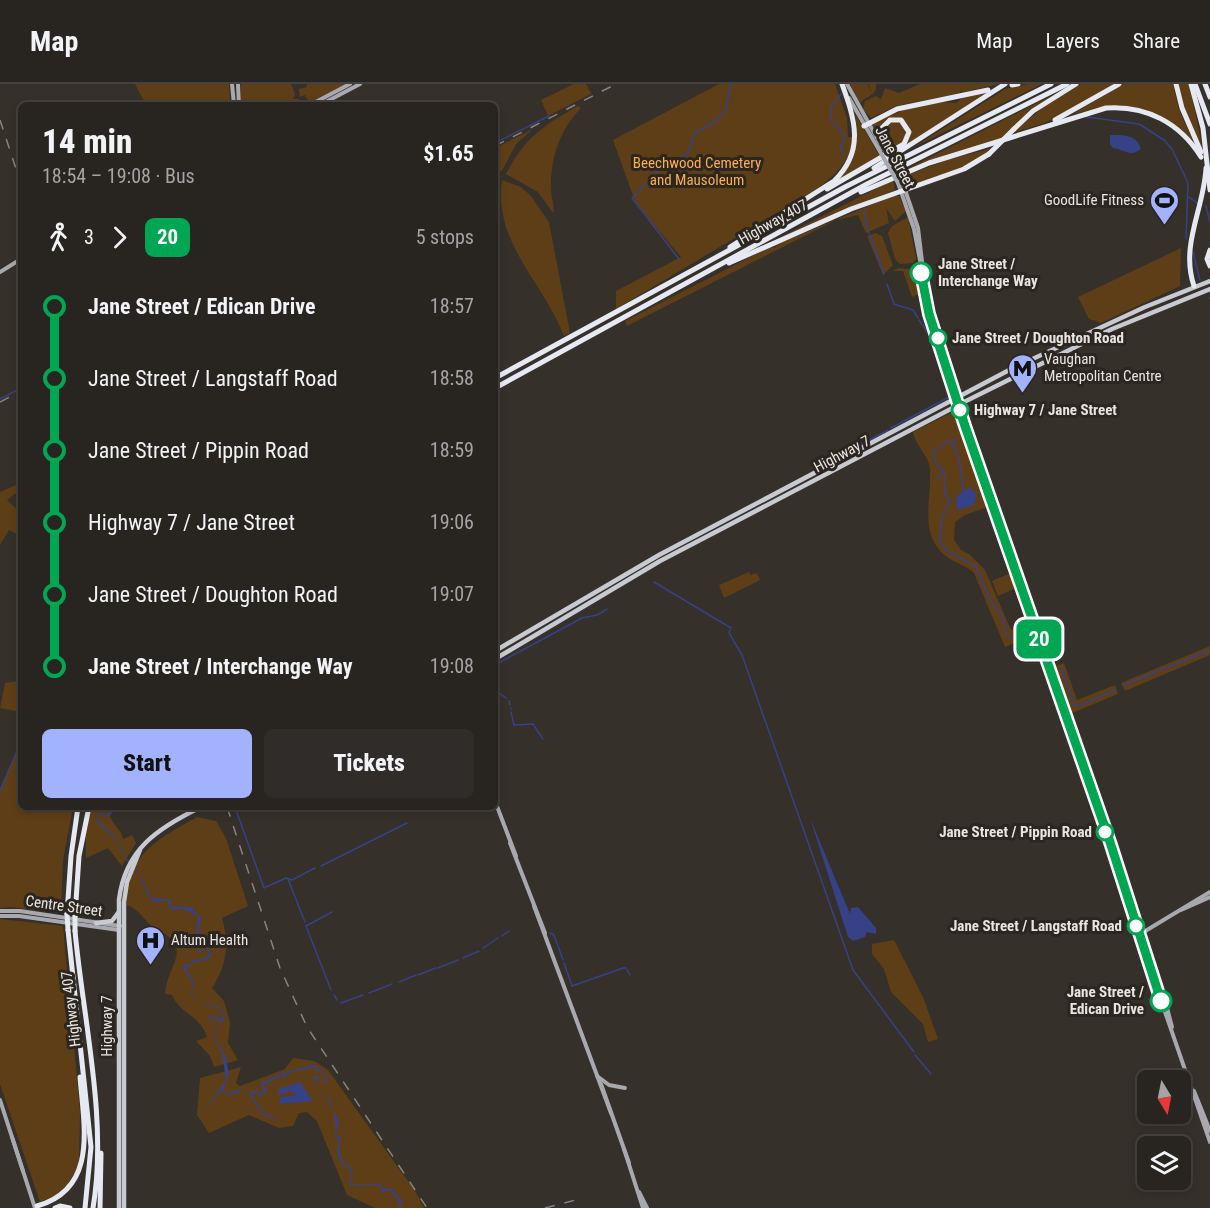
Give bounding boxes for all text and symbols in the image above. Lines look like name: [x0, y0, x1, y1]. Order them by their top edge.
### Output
text: Map: [30, 25, 78, 58]
text: Map: [976, 29, 1013, 53]
text: Layers: [1046, 29, 1100, 53]
text: Share: [1133, 29, 1180, 53]
text: 14 min: [42, 122, 132, 161]
street label: Jane Street: [871, 123, 919, 191]
text: $1.65: [423, 141, 474, 166]
park label: Beechwood Cemetery and Mausoleum: [633, 154, 761, 189]
text: 18:54 – 19:08 · Bus: [42, 164, 195, 188]
sports icon: GoodLife Fitness: [1149, 184, 1181, 226]
place label: GoodLife Fitness: [1044, 191, 1144, 209]
street label: Highway 407: [735, 196, 811, 248]
icon: walk: [42, 221, 75, 254]
icon: forward: [103, 221, 136, 254]
text: 3: [84, 225, 94, 249]
text: 20: [157, 225, 178, 249]
text: 5 stops: [416, 225, 474, 249]
place label: Jane Street / Interchange Way: [938, 255, 1038, 290]
marker: Jane Street / Interchange Way: [910, 262, 932, 284]
text: Jane Street / Edican Drive: [88, 294, 315, 319]
text: 18:57: [430, 294, 474, 318]
marker: Jane Street / Doughton Road: [929, 329, 947, 347]
place label: Jane Street / Doughton Road: [952, 329, 1124, 347]
place label: Vaughan Metropolitan Centre: [1044, 350, 1162, 385]
metro station icon: Vaughan Metropolitan Centre: [1007, 352, 1039, 394]
text: Jane Street / Langstaff Road: [88, 366, 338, 391]
text: 18:58: [430, 366, 474, 390]
marker: Highway 7 / Jane Street: [951, 401, 969, 419]
place label: Highway 7 / Jane Street: [974, 401, 1117, 419]
street label: Highway 7: [811, 432, 873, 476]
text: Jane Street / Pippin Road: [88, 438, 309, 463]
text: 18:59: [430, 438, 474, 462]
text: Highway 7 / Jane Street: [88, 510, 295, 535]
text: 19:06: [430, 510, 474, 534]
text: Jane Street / Doughton Road: [88, 582, 338, 607]
text: 19:07: [430, 582, 474, 606]
line badge: 20: [1012, 620, 1066, 658]
text: 20: [1028, 627, 1050, 651]
text: Jane Street / Interchange Way: [88, 654, 353, 679]
text: 19:08: [430, 654, 474, 678]
button: Start: [42, 729, 252, 798]
button: Tickets: [264, 729, 474, 798]
place label: Jane Street / Pippin Road: [939, 823, 1092, 841]
marker: Jane Street / Pippin Road: [1096, 823, 1114, 841]
street label: Centre Street: [24, 892, 104, 920]
place label: Jane Street / Langstaff Road: [950, 917, 1122, 935]
marker: Jane Street / Langstaff Road: [1127, 917, 1145, 935]
hospital icon: Altum Health: [134, 924, 166, 966]
place label: Altum Health: [171, 931, 248, 949]
street label: Highway 407: [57, 970, 85, 1048]
place label: Jane Street / Edican Drive: [1067, 983, 1144, 1018]
marker: Jane Street / Edican Drive: [1150, 990, 1172, 1012]
street label: Highway 7: [98, 995, 116, 1057]
north arrow: [1137, 1070, 1191, 1124]
map controls: [1137, 1070, 1191, 1190]
button: layers: [1137, 1136, 1191, 1190]

